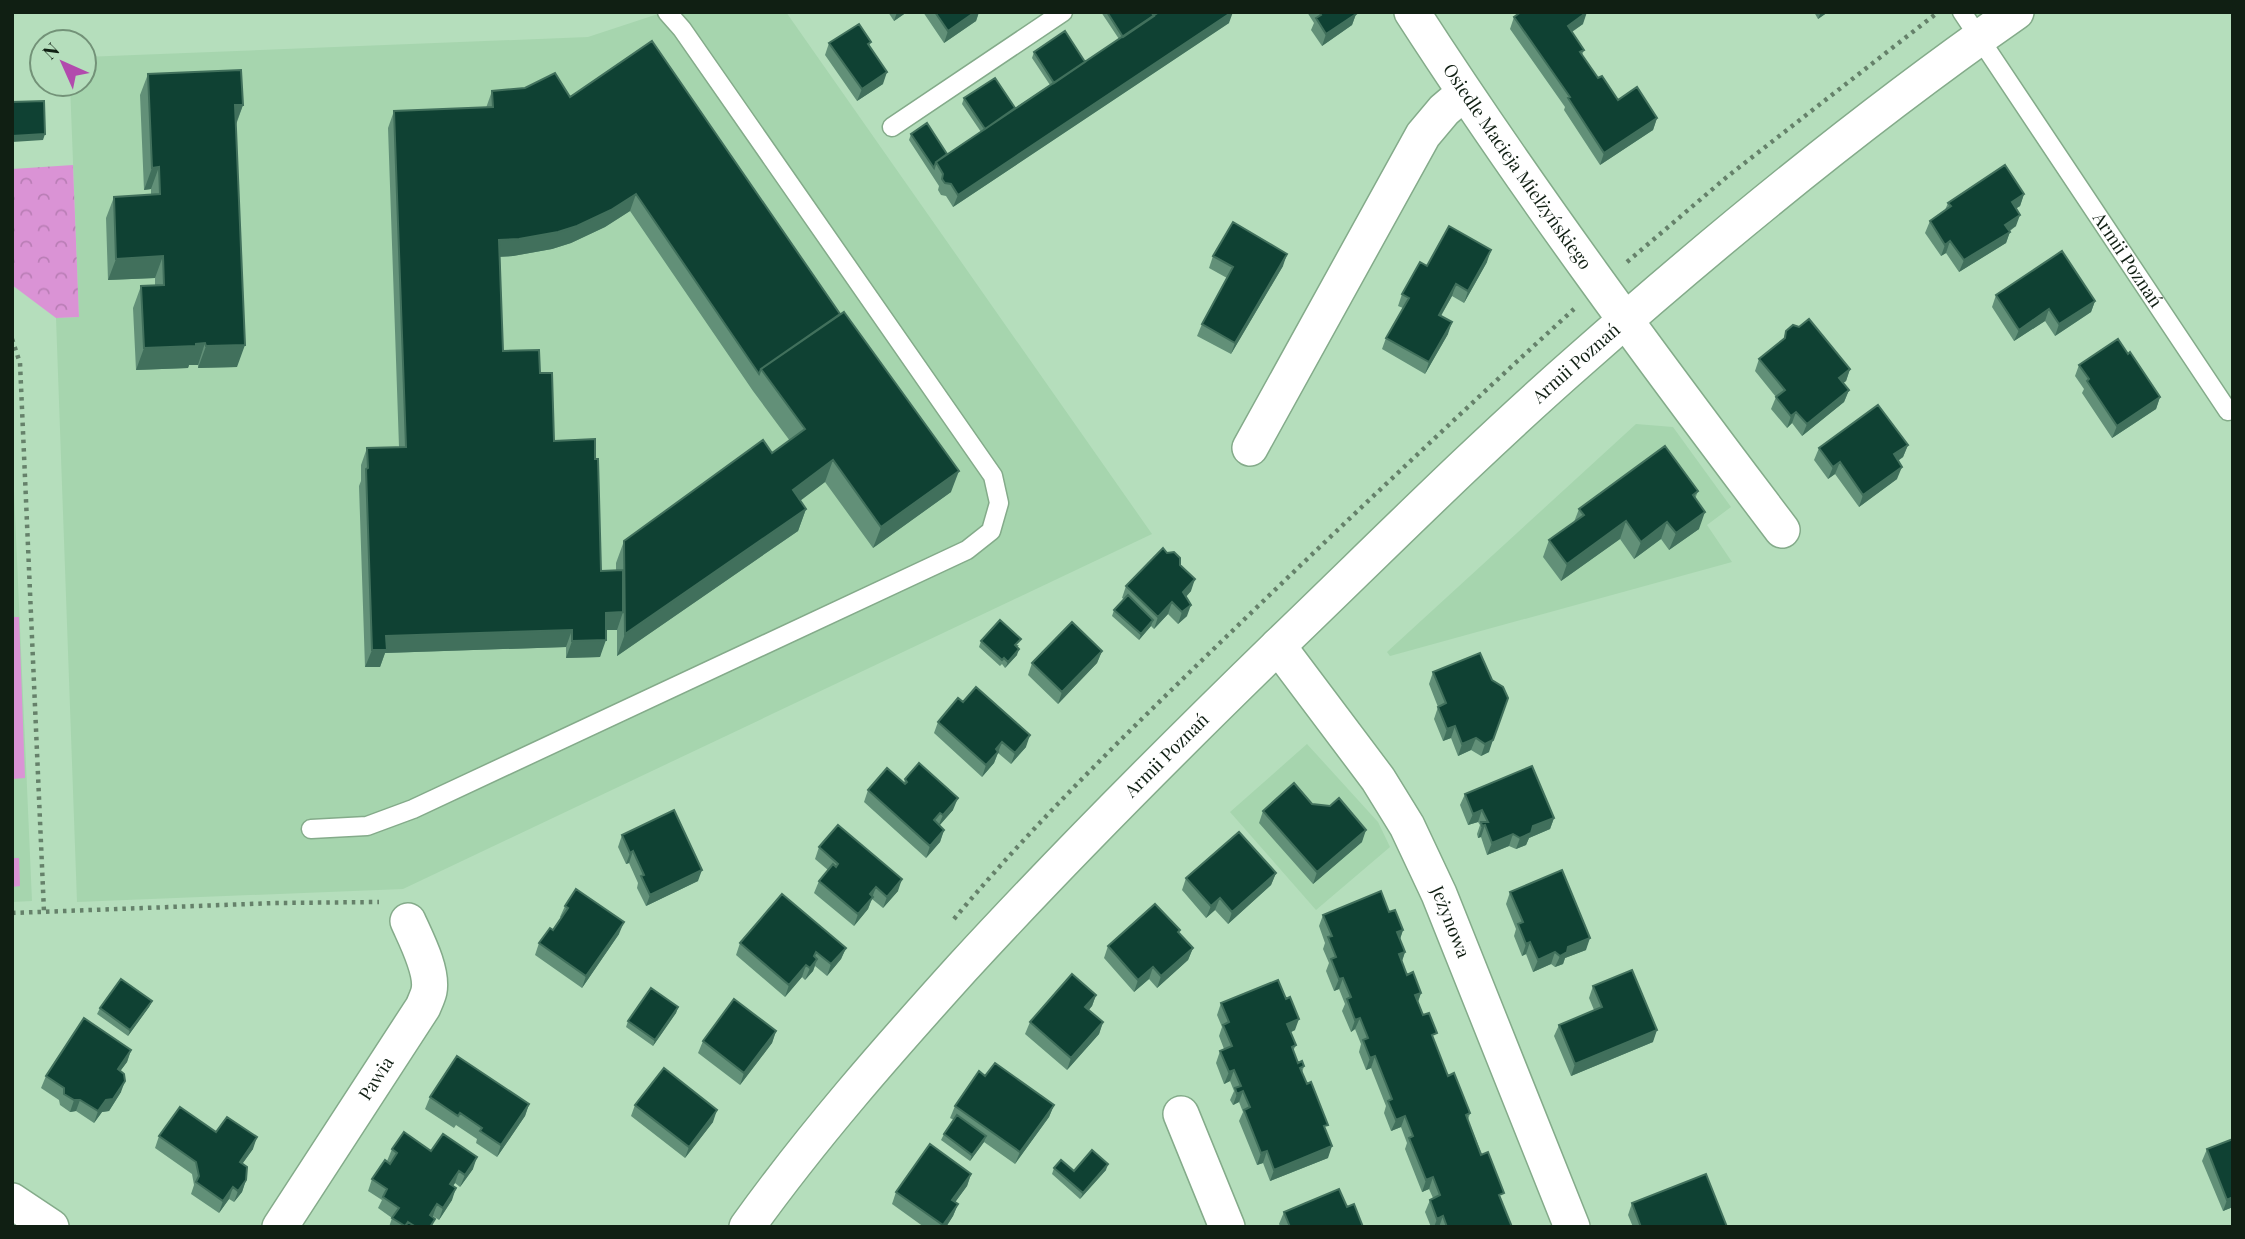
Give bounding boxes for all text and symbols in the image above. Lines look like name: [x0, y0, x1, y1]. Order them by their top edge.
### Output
north arrow: [28, 28, 98, 98]
text: N: [36, 36, 65, 64]
street label: Osiedle Macieja Mielżyńskiego: [1438, 58, 1598, 274]
street label: Armii Poznań: [2087, 206, 2169, 312]
street label: Armii Poznań: [1526, 317, 1625, 409]
street label: Armii Poznań: [1118, 707, 1214, 803]
street label: Jeżynowa: [1425, 881, 1476, 961]
street label: Pawia: [353, 1052, 399, 1104]

